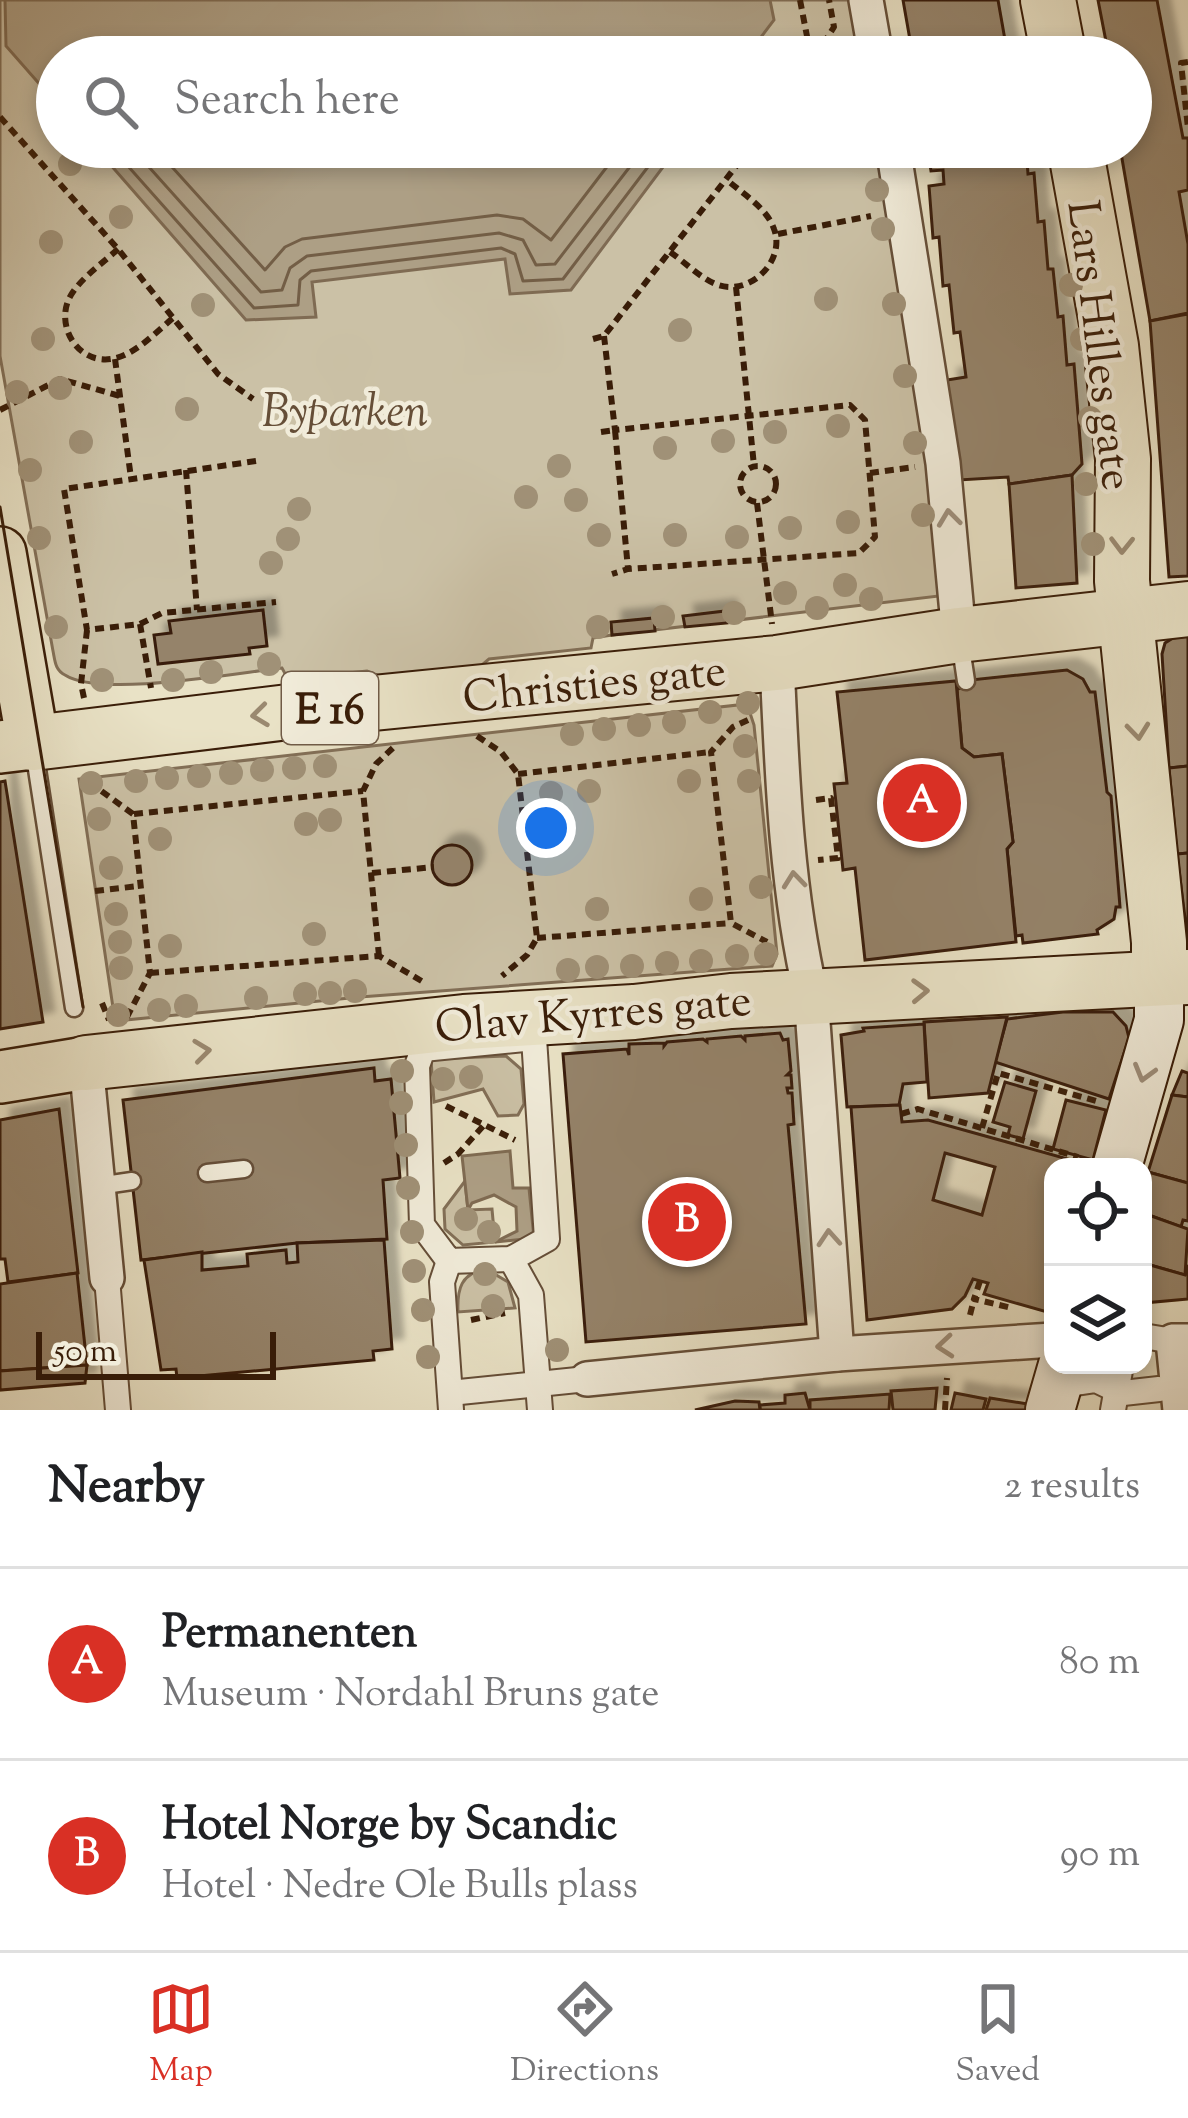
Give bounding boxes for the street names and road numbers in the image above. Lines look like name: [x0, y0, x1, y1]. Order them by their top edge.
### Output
street label: Lars Hilles gate: [1047, 197, 1147, 494]
street label: Christies gate: [460, 641, 729, 734]
road number: E 16: [282, 672, 378, 744]
street label: Olav Kyrres gate: [433, 971, 754, 1064]

